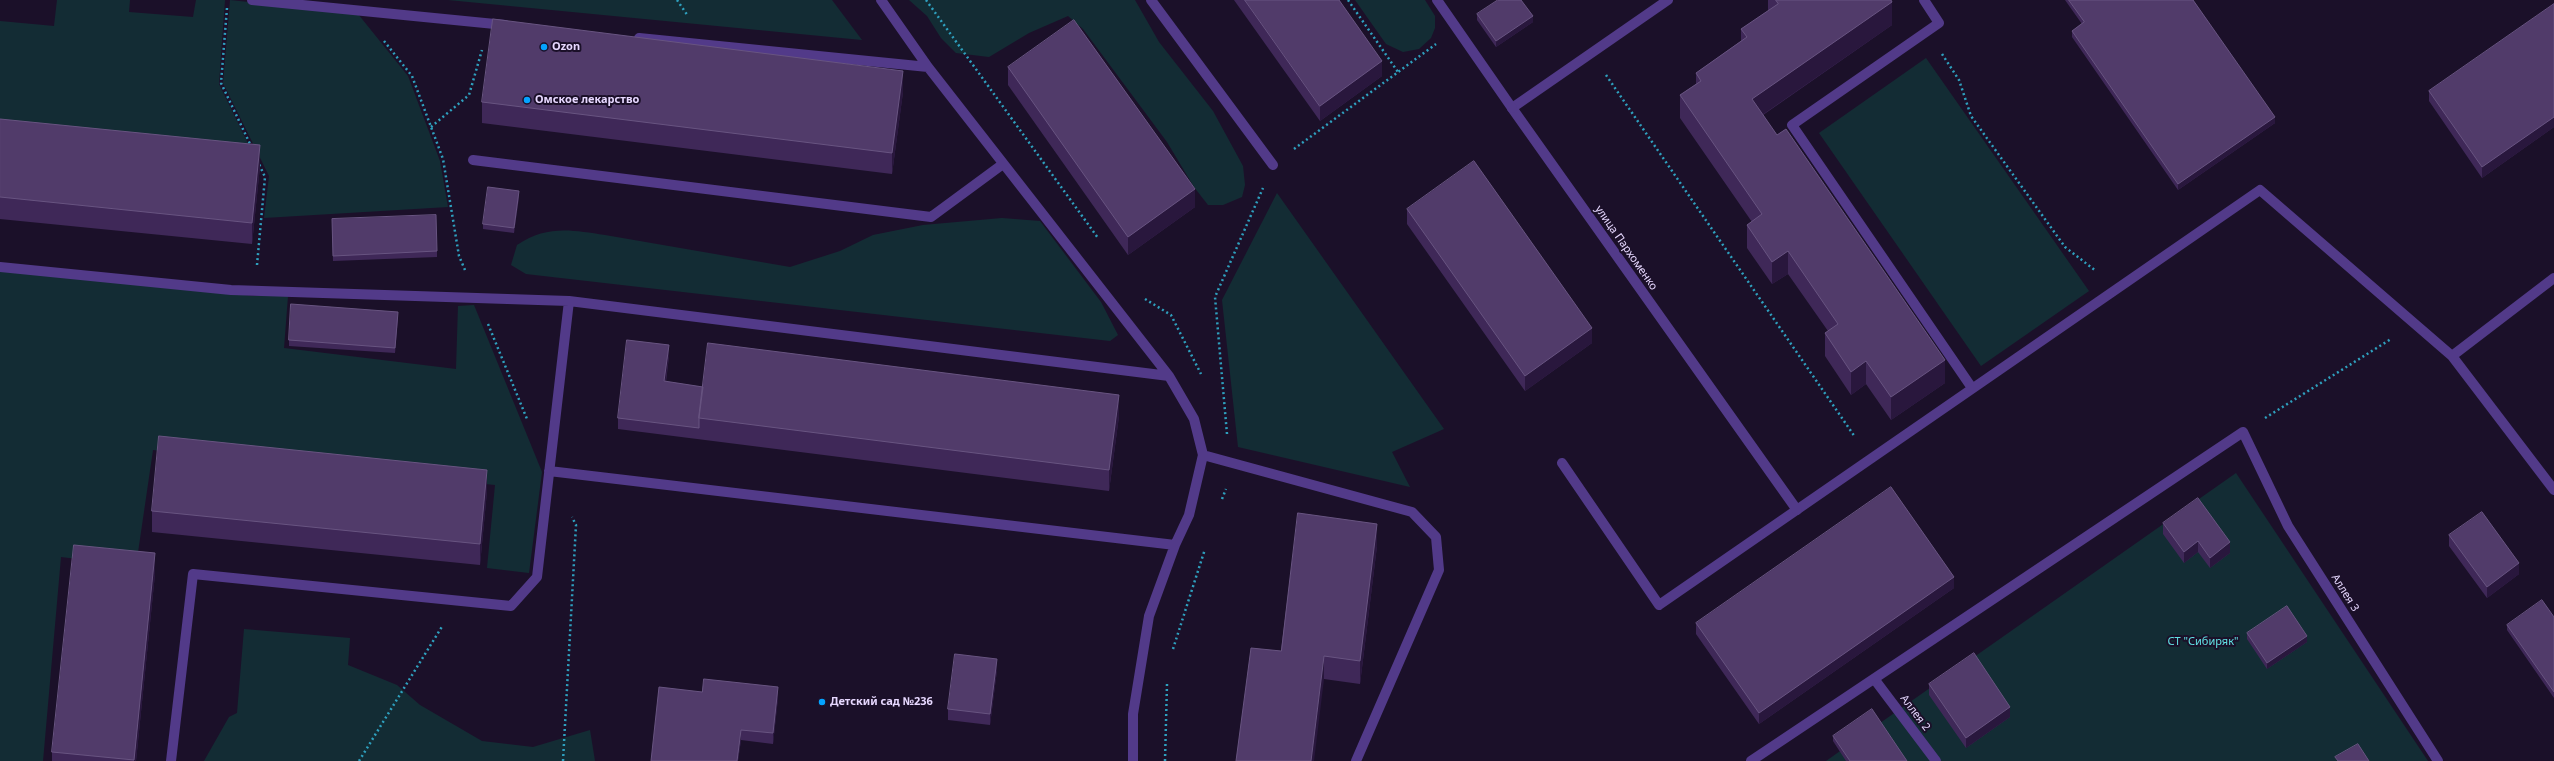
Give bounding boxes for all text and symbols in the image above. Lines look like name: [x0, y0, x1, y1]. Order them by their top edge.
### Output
place label: Ozon: [552, 40, 580, 54]
marker: Ozon: [539, 42, 549, 52]
place label: Омское лекарство: [535, 93, 639, 107]
marker: Омское лекарство: [522, 95, 532, 105]
street label: улица Пархоменко: [1592, 203, 1660, 293]
street label: Аллея 3: [2328, 572, 2362, 614]
park label: СТ "Сибиряк": [2167, 635, 2239, 649]
street label: Аллея 2: [1897, 693, 1933, 733]
place label: Детский сад №236: [830, 695, 933, 709]
marker: Детский сад №236: [817, 697, 827, 707]

